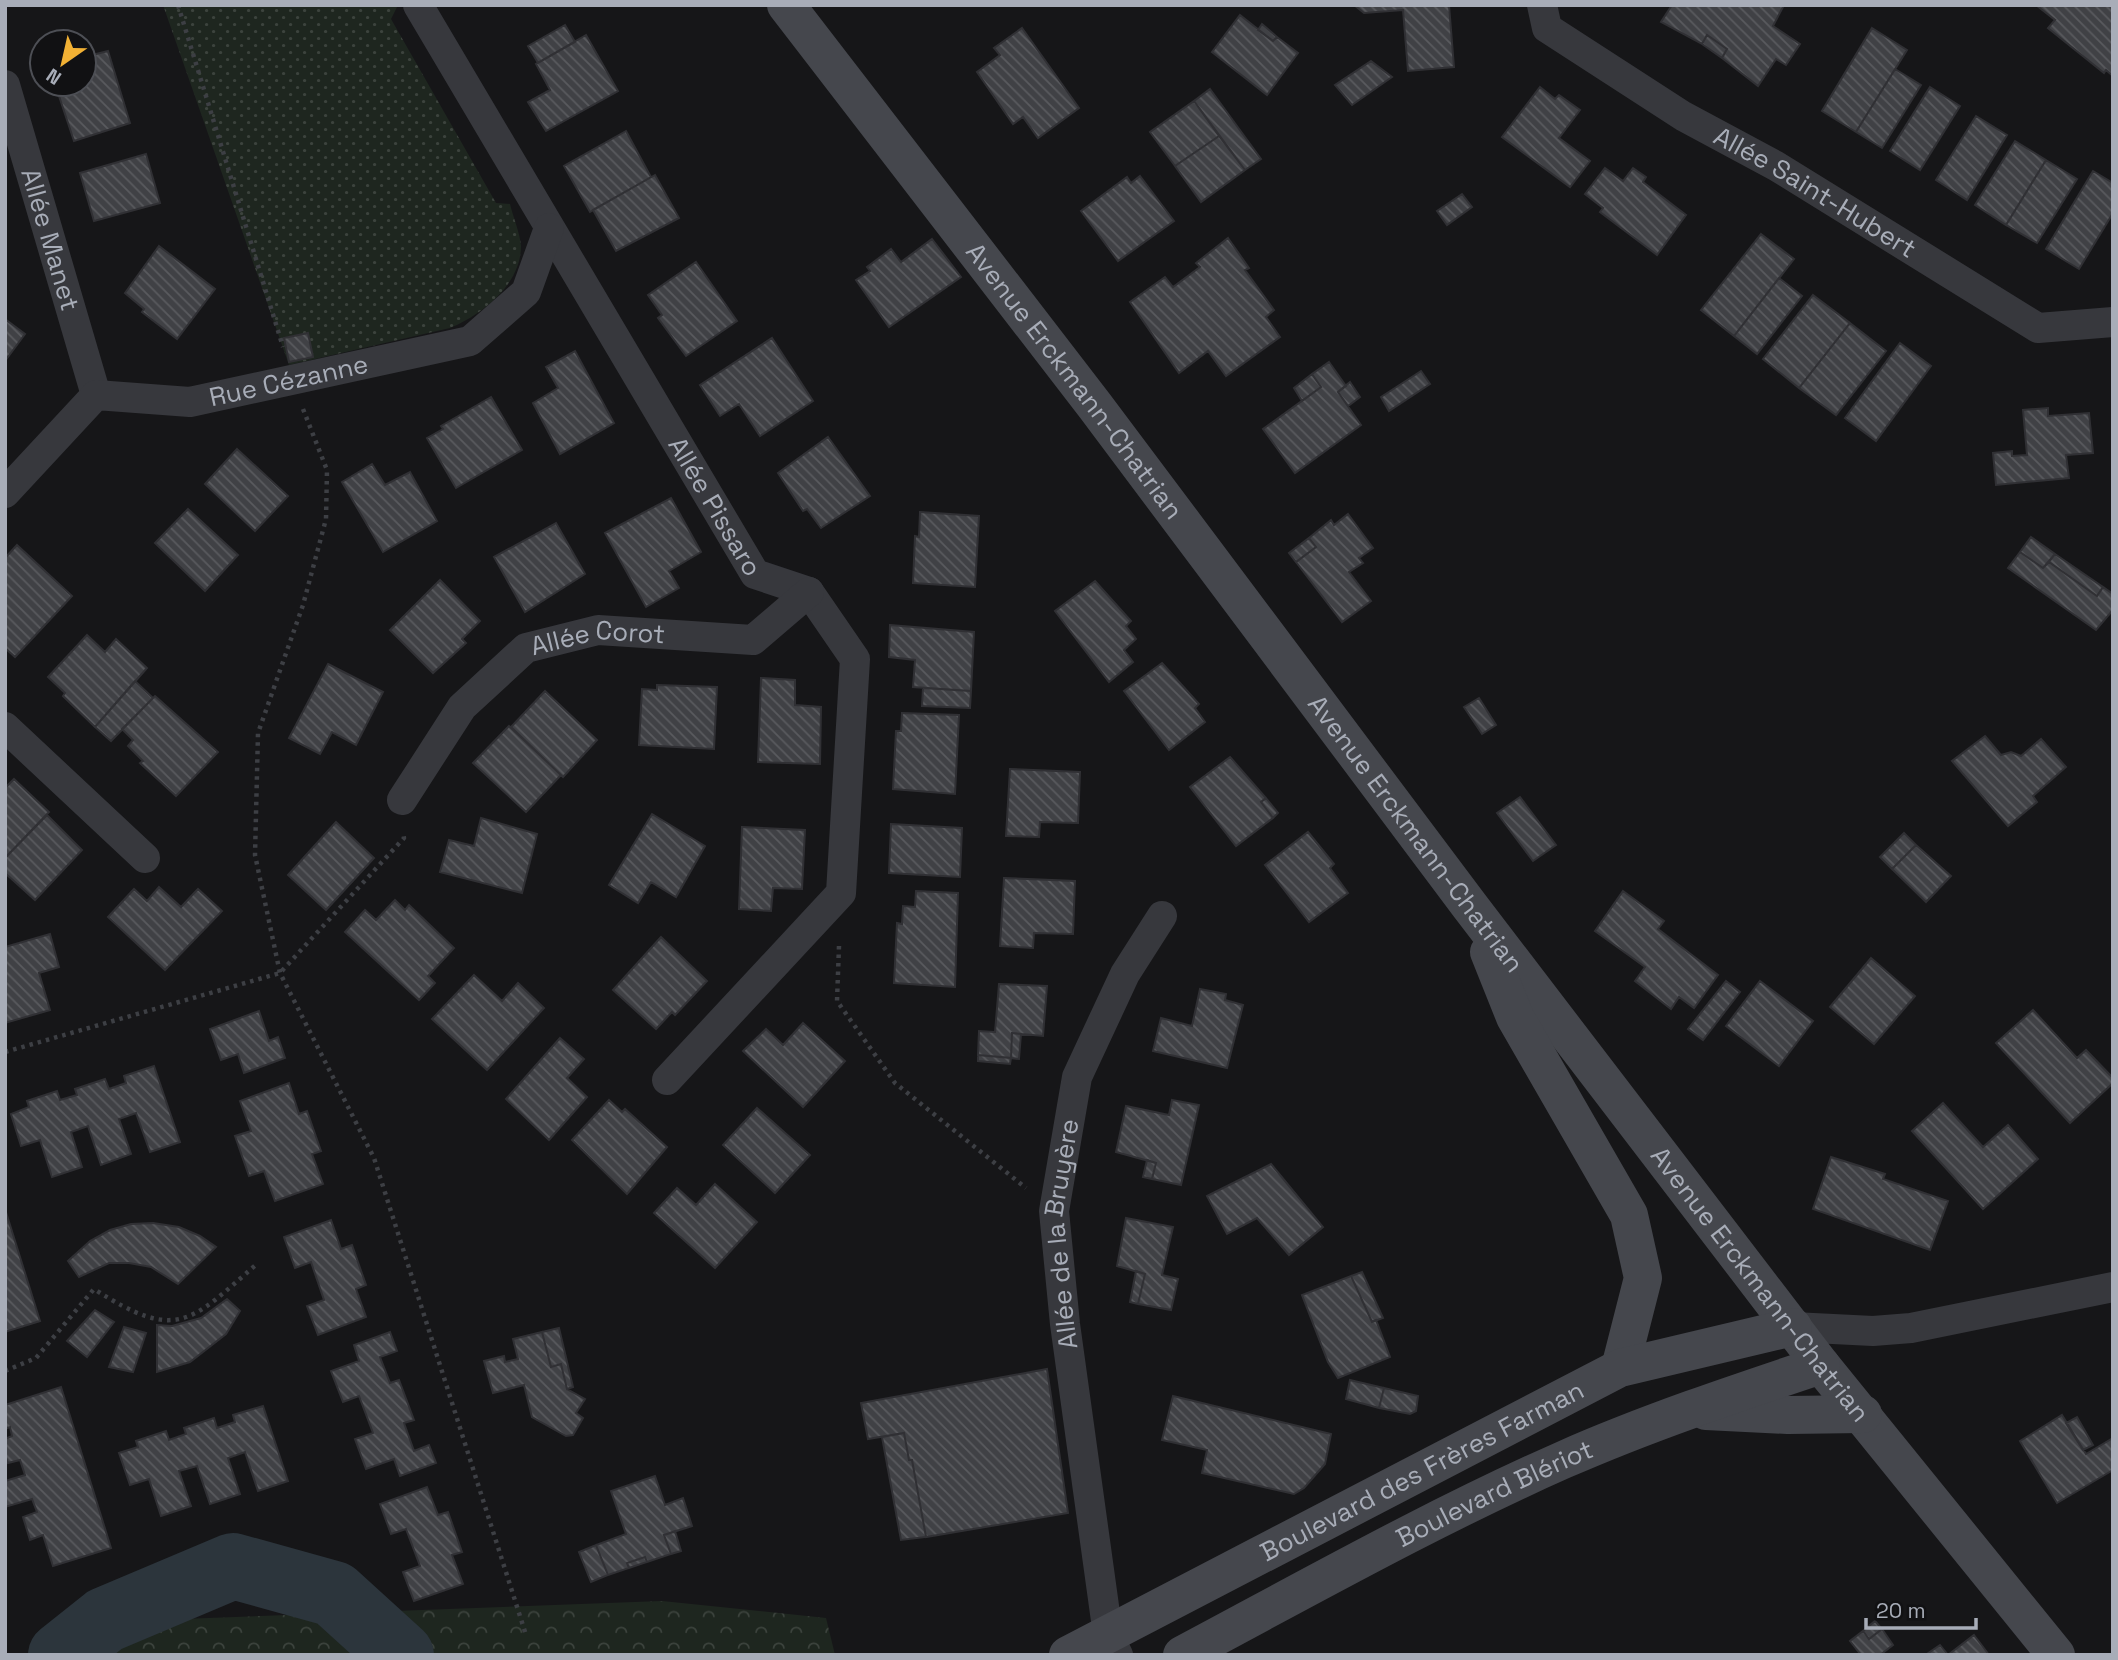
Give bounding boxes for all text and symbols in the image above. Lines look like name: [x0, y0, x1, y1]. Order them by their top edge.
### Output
north arrow: [28, 28, 98, 98]
text: N: [42, 63, 66, 91]
street label: Allée Saint-Hubert: [1708, 119, 1923, 266]
street label: Allée Manet: [13, 164, 87, 315]
street label: Avenue Erckmann-Chatrian: [958, 236, 1191, 526]
street label: Rue Cézanne: [206, 347, 371, 414]
street label: Allée Pissaro: [661, 431, 770, 583]
street label: Allée Corot: [527, 613, 666, 663]
street label: Avenue Erckmann-Chatrian: [1300, 688, 1532, 979]
street label: Allée de la Bruyère: [1036, 1116, 1087, 1352]
street label: Avenue Erckmann-Chatrian: [1643, 1140, 1877, 1429]
street label: Boulevard des Frères Farman: [1254, 1373, 1590, 1569]
street label: Boulevard Blériot: [1390, 1432, 1598, 1555]
scale bar: [1866, 1586, 1976, 1630]
text: 20 m: [1876, 1597, 1926, 1624]

